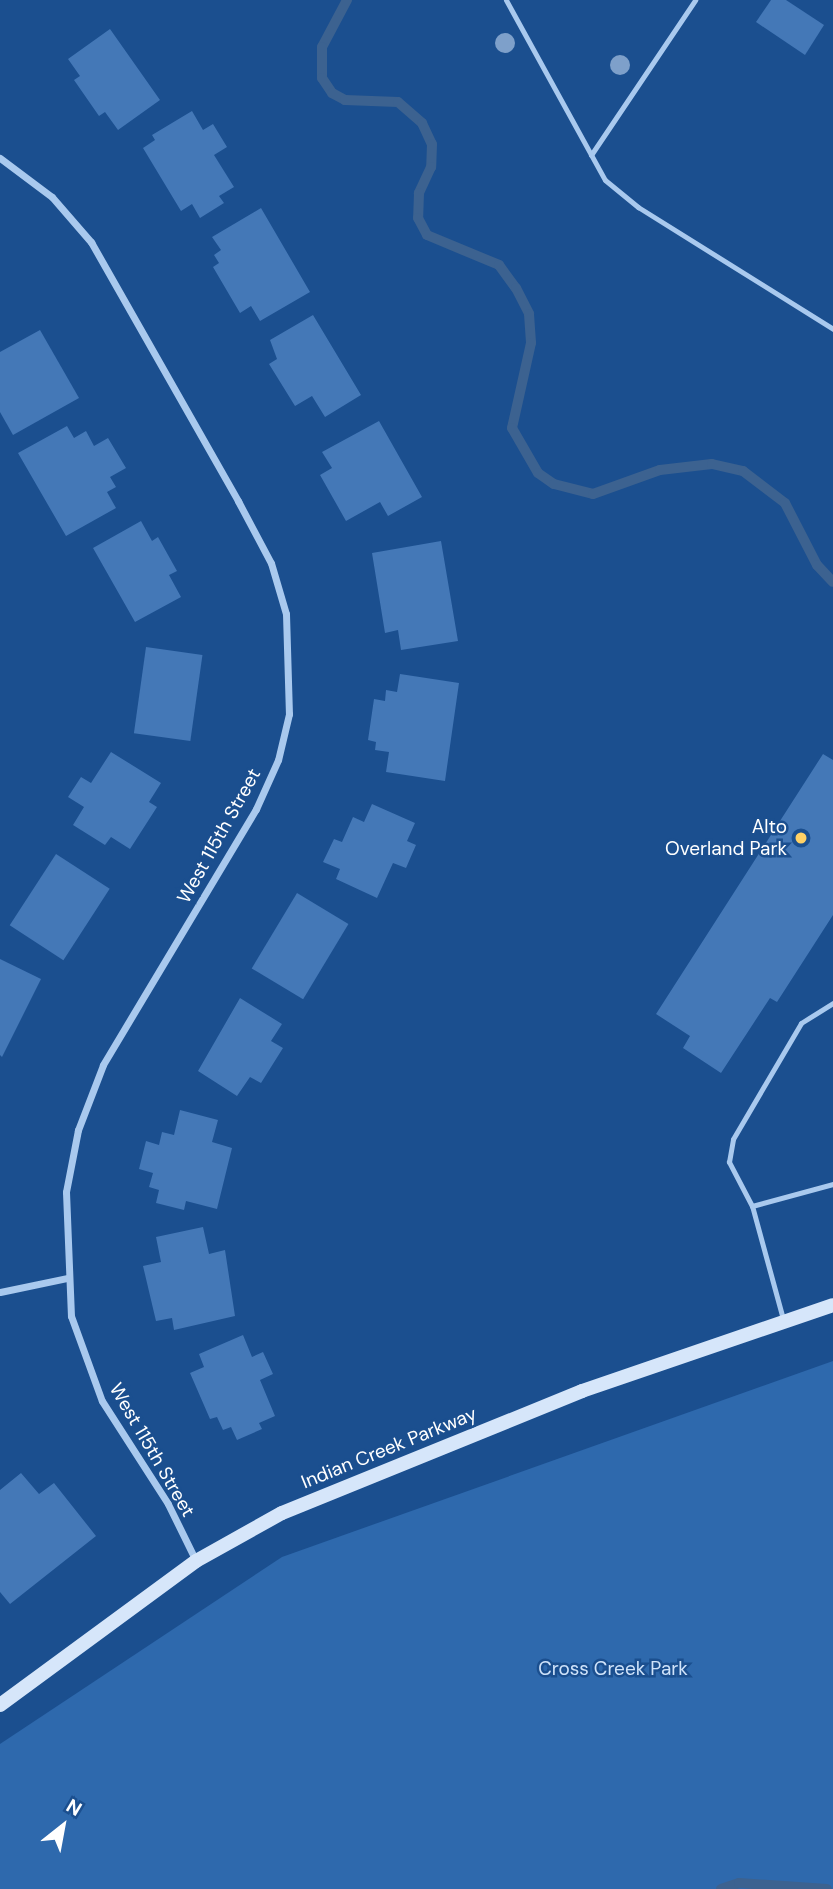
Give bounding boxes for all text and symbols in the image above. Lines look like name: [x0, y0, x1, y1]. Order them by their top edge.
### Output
street label: West 115th Street: [173, 765, 265, 907]
place label: Alto Overland Park: [665, 816, 787, 860]
marker: Alto Overland Park: [793, 830, 809, 846]
street label: West 115th Street: [104, 1379, 200, 1521]
street label: Indian Creek Parkway: [298, 1402, 480, 1494]
park label: Cross Creek Park: [538, 1658, 688, 1680]
north arrow: [28, 1791, 98, 1861]
text: N: [62, 1793, 86, 1822]

